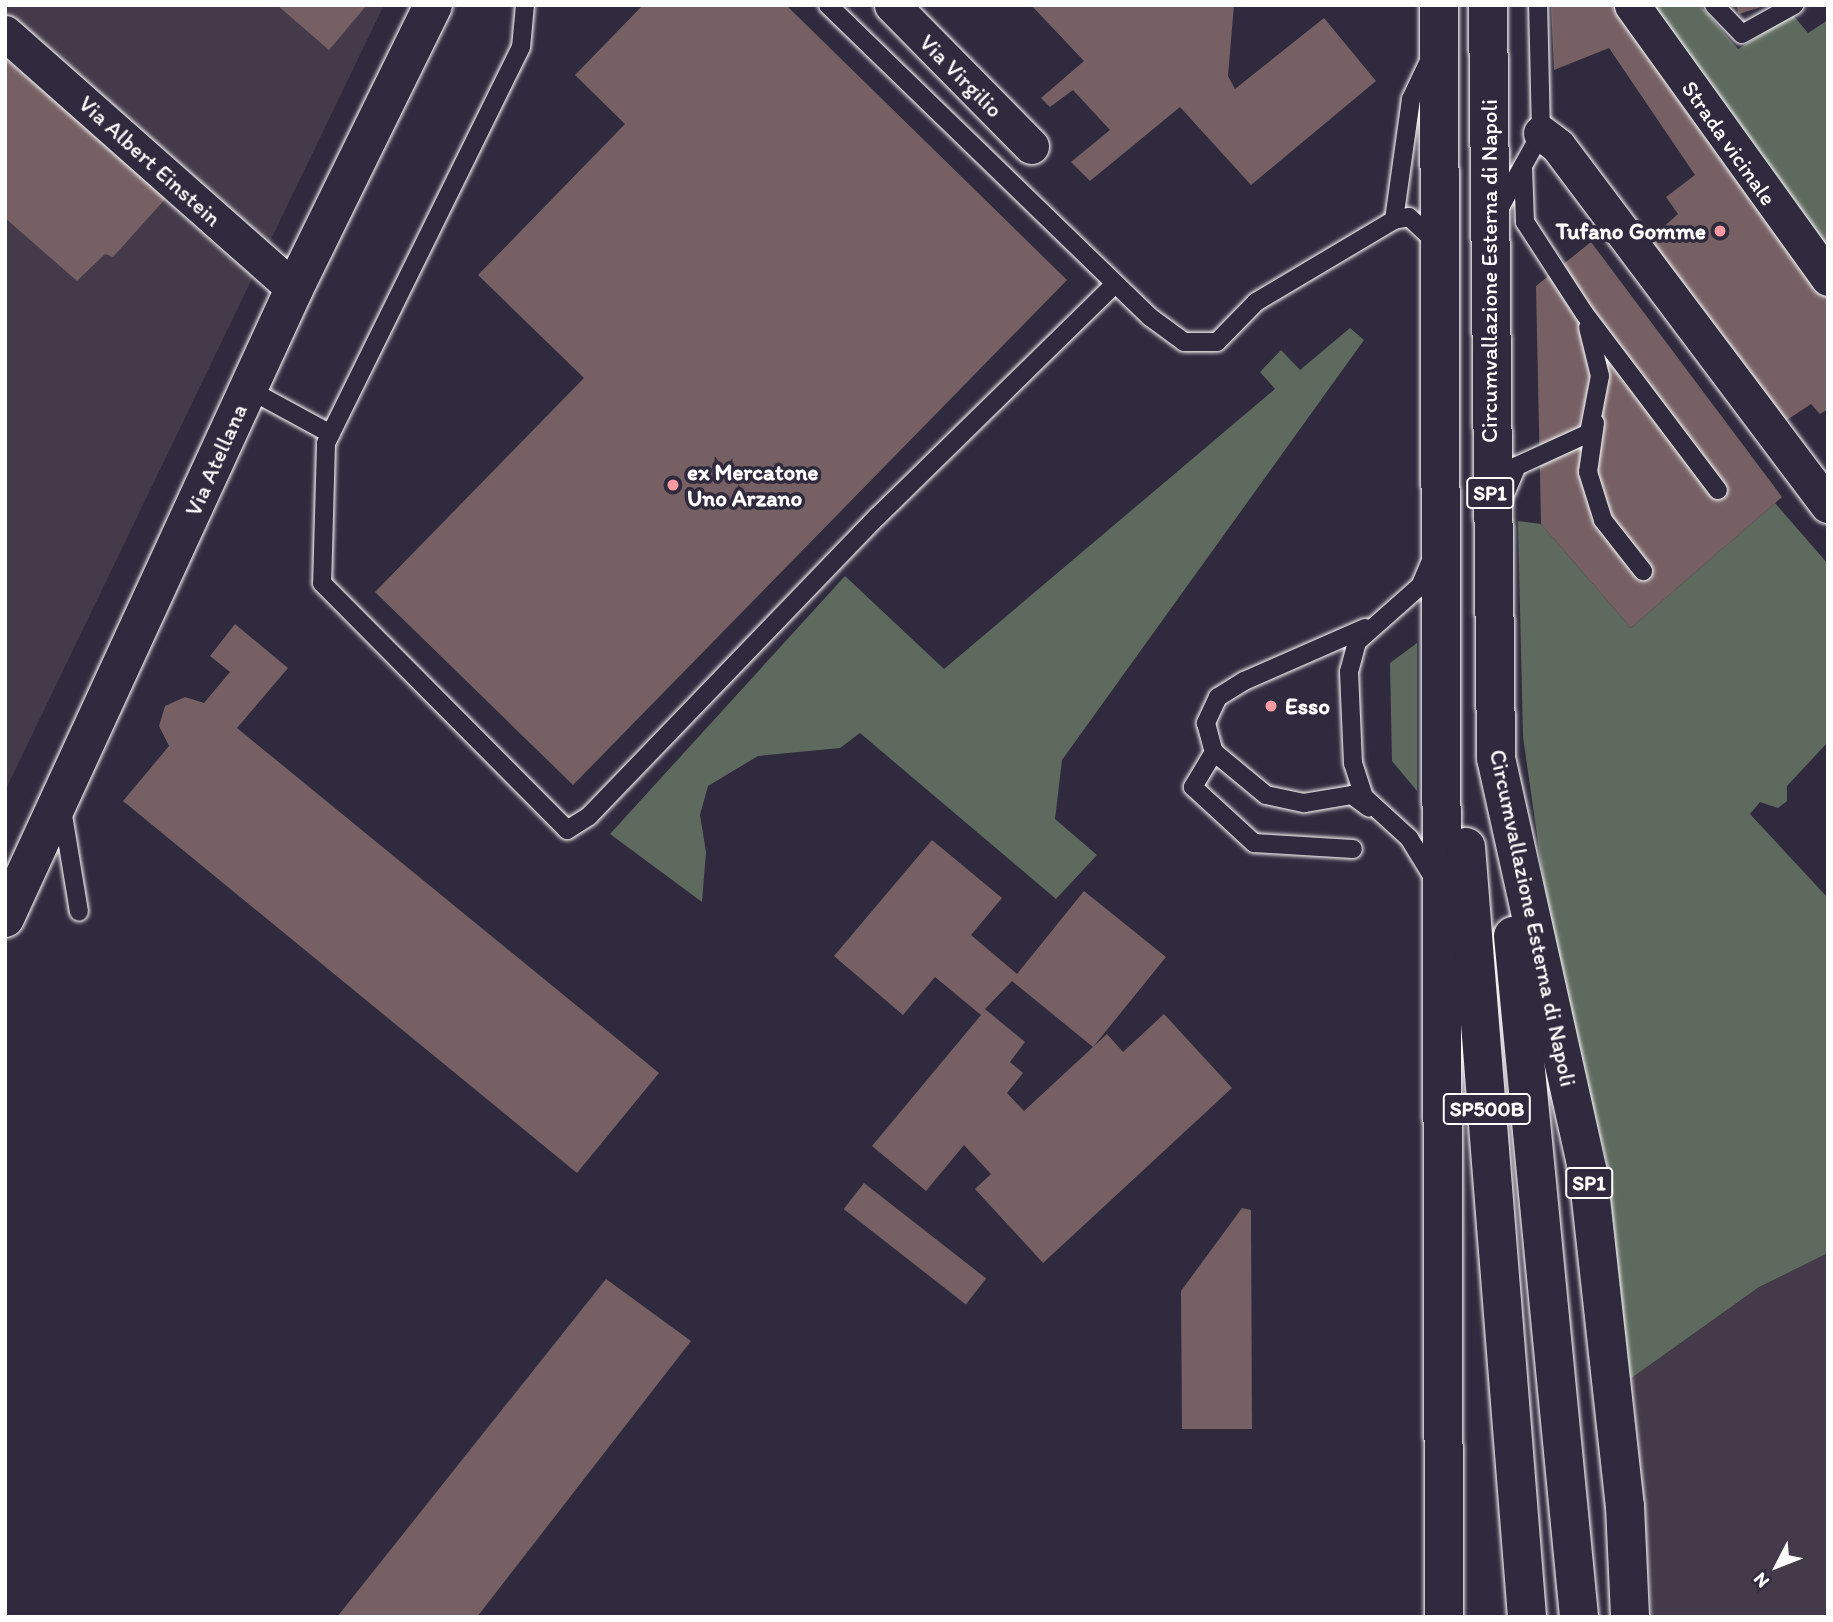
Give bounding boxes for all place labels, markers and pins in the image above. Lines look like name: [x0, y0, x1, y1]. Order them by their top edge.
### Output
place label: Tufano Gomme: [1557, 217, 1706, 245]
marker: Tufano Gomme: [1712, 223, 1728, 239]
place label: ex Mercatone Uno Arzano: [687, 458, 819, 512]
marker: ex Mercatone Uno Arzano: [665, 477, 681, 493]
place label: Esso: [1285, 692, 1330, 720]
marker: Esso: [1263, 698, 1279, 714]

